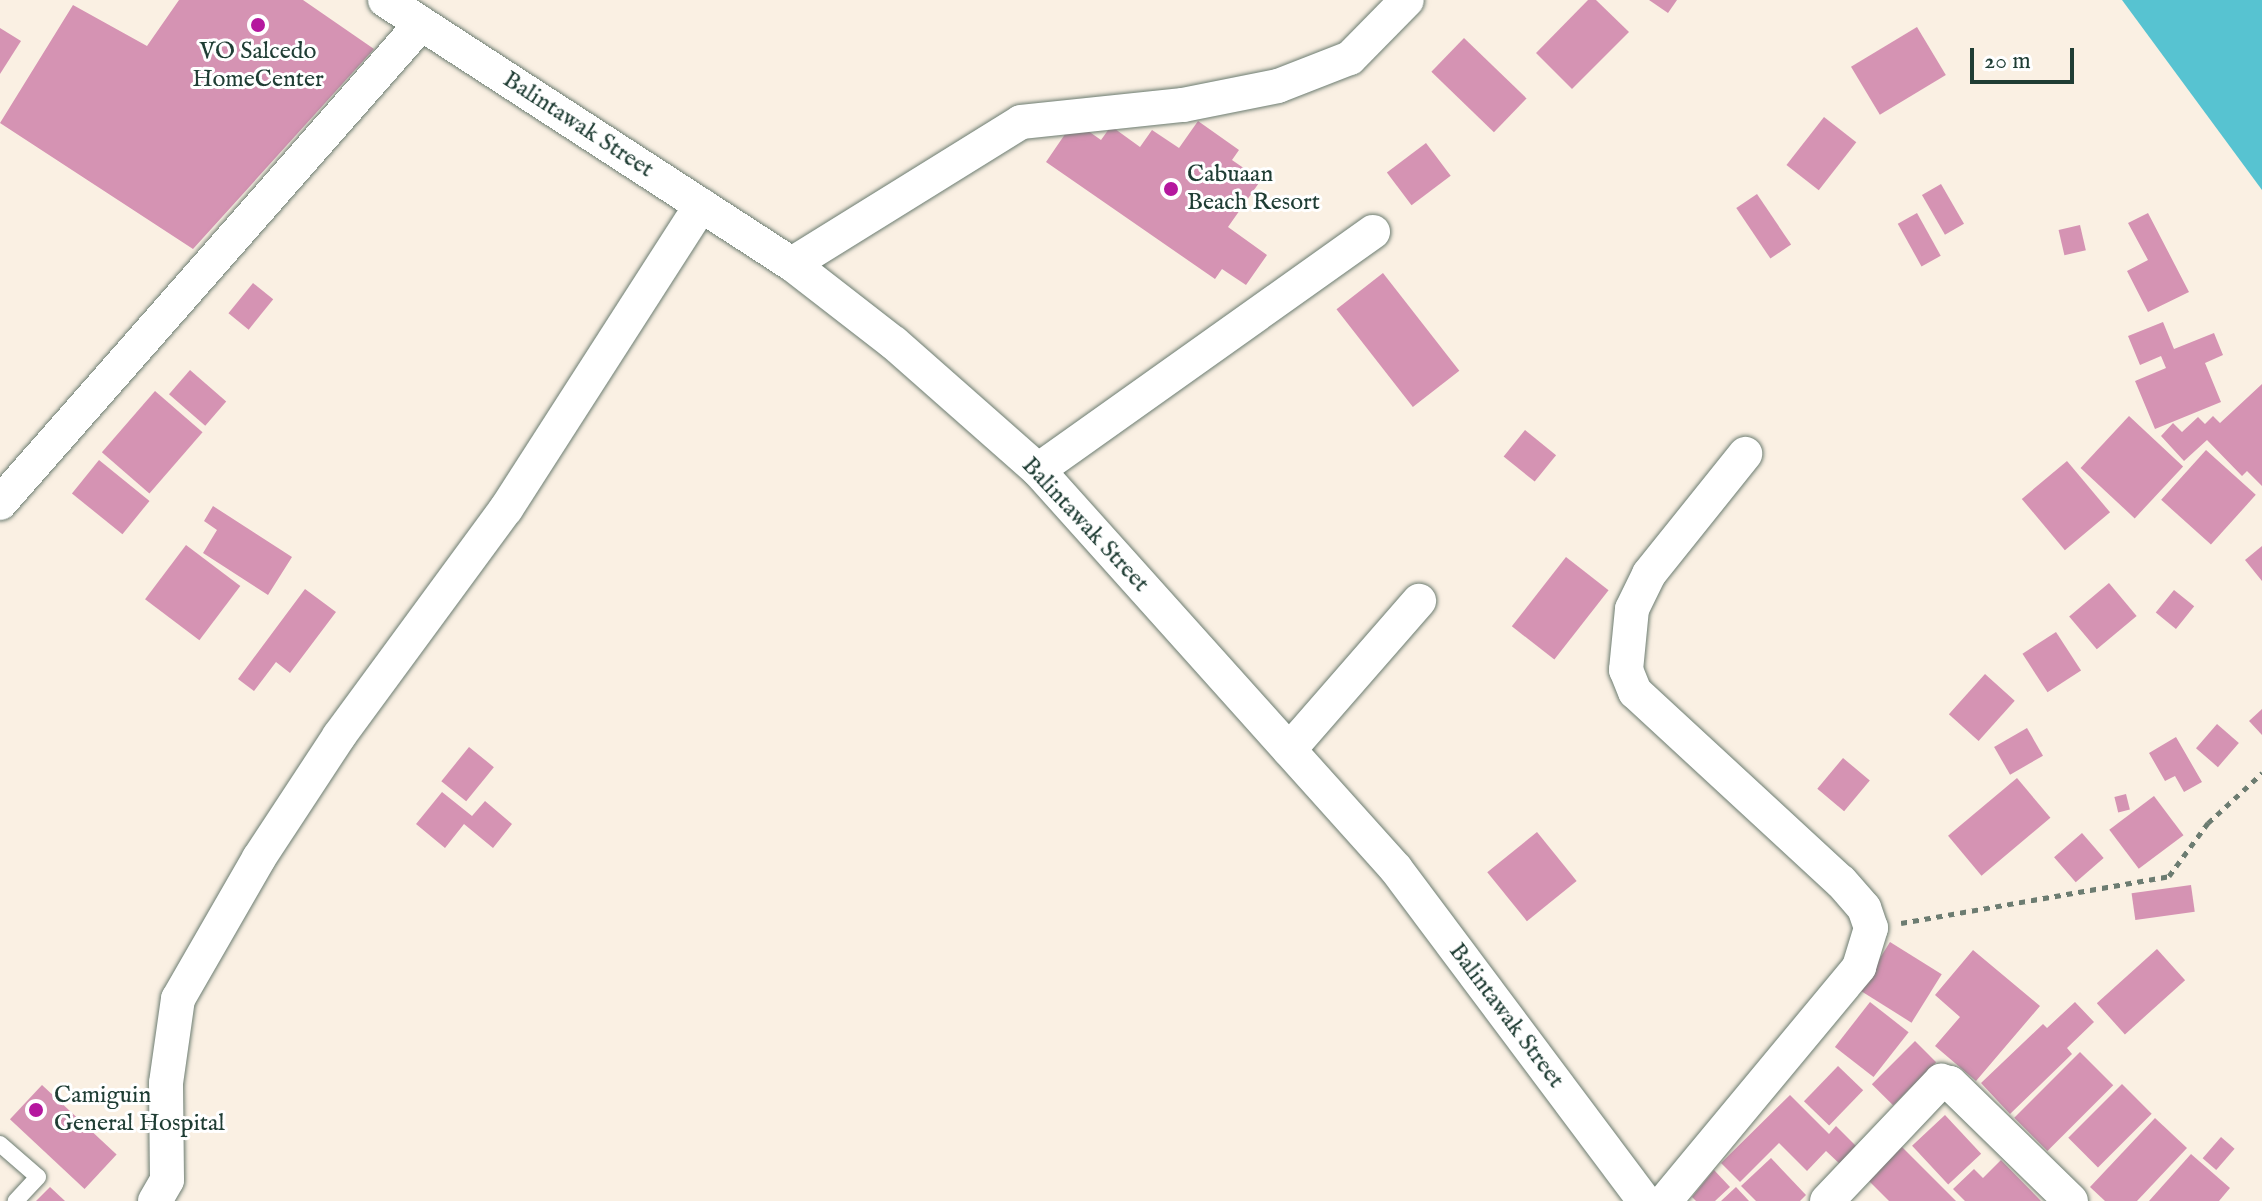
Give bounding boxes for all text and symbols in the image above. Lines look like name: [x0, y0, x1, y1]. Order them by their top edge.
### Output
marker: VO Salcedo HomeCenter: [249, 16, 267, 34]
scale bar: [1974, 32, 2078, 82]
place label: VO Salcedo HomeCenter: [192, 38, 324, 94]
text: 20 m: [1984, 46, 2031, 77]
street label: Balintawak Street: [497, 66, 659, 184]
place label: Cabuaan Beach Resort: [1187, 161, 1320, 217]
marker: Cabuaan Beach Resort: [1162, 180, 1180, 198]
street label: Balintawak Street: [1015, 452, 1155, 598]
street label: Balintawak Street: [1442, 938, 1570, 1094]
place label: Camiguin General Hospital: [54, 1082, 225, 1138]
marker: Camiguin General Hospital: [25, 1099, 47, 1121]

